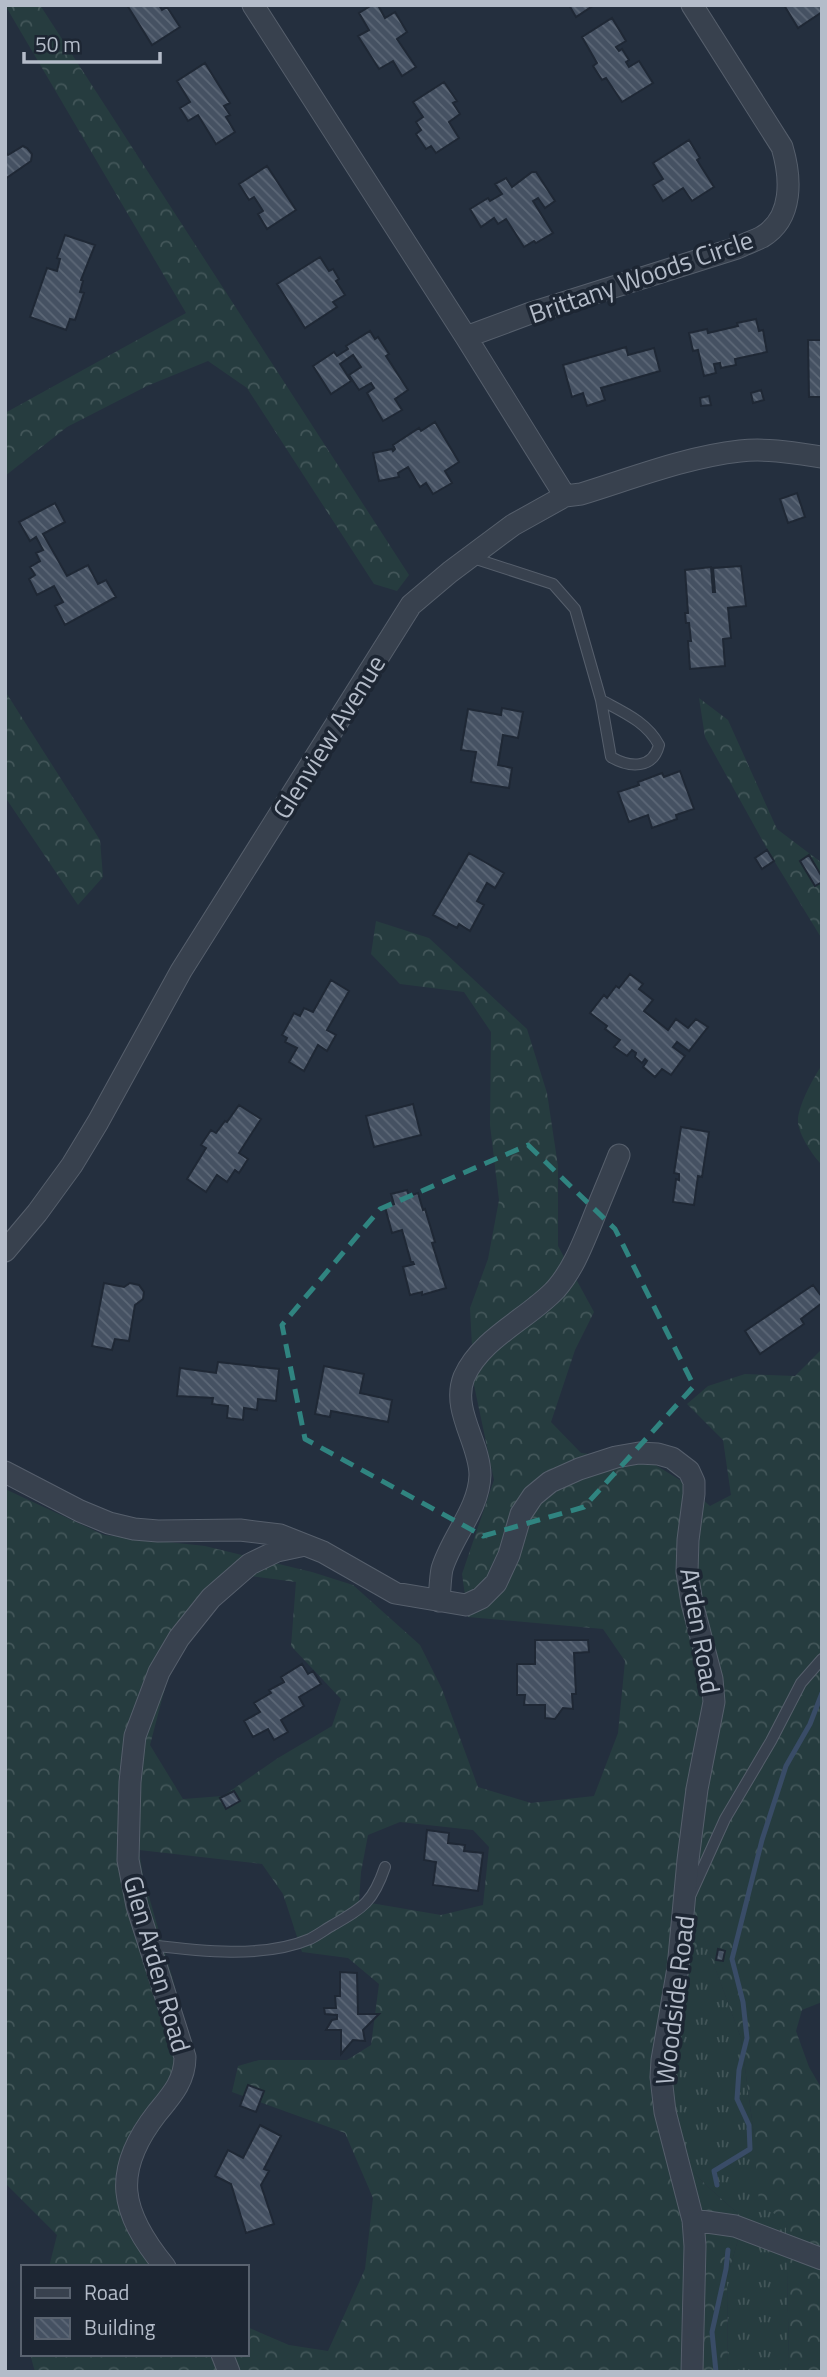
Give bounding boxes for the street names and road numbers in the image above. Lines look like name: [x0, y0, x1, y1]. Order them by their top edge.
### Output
street label: Brittany Woods Circle: [524, 220, 758, 333]
street label: Glenview Avenue: [262, 647, 395, 826]
street label: Arden Road: [670, 1565, 731, 1697]
street label: Glen Arden Road: [114, 1871, 201, 2057]
street label: Woodside Road: [645, 1913, 704, 2087]

